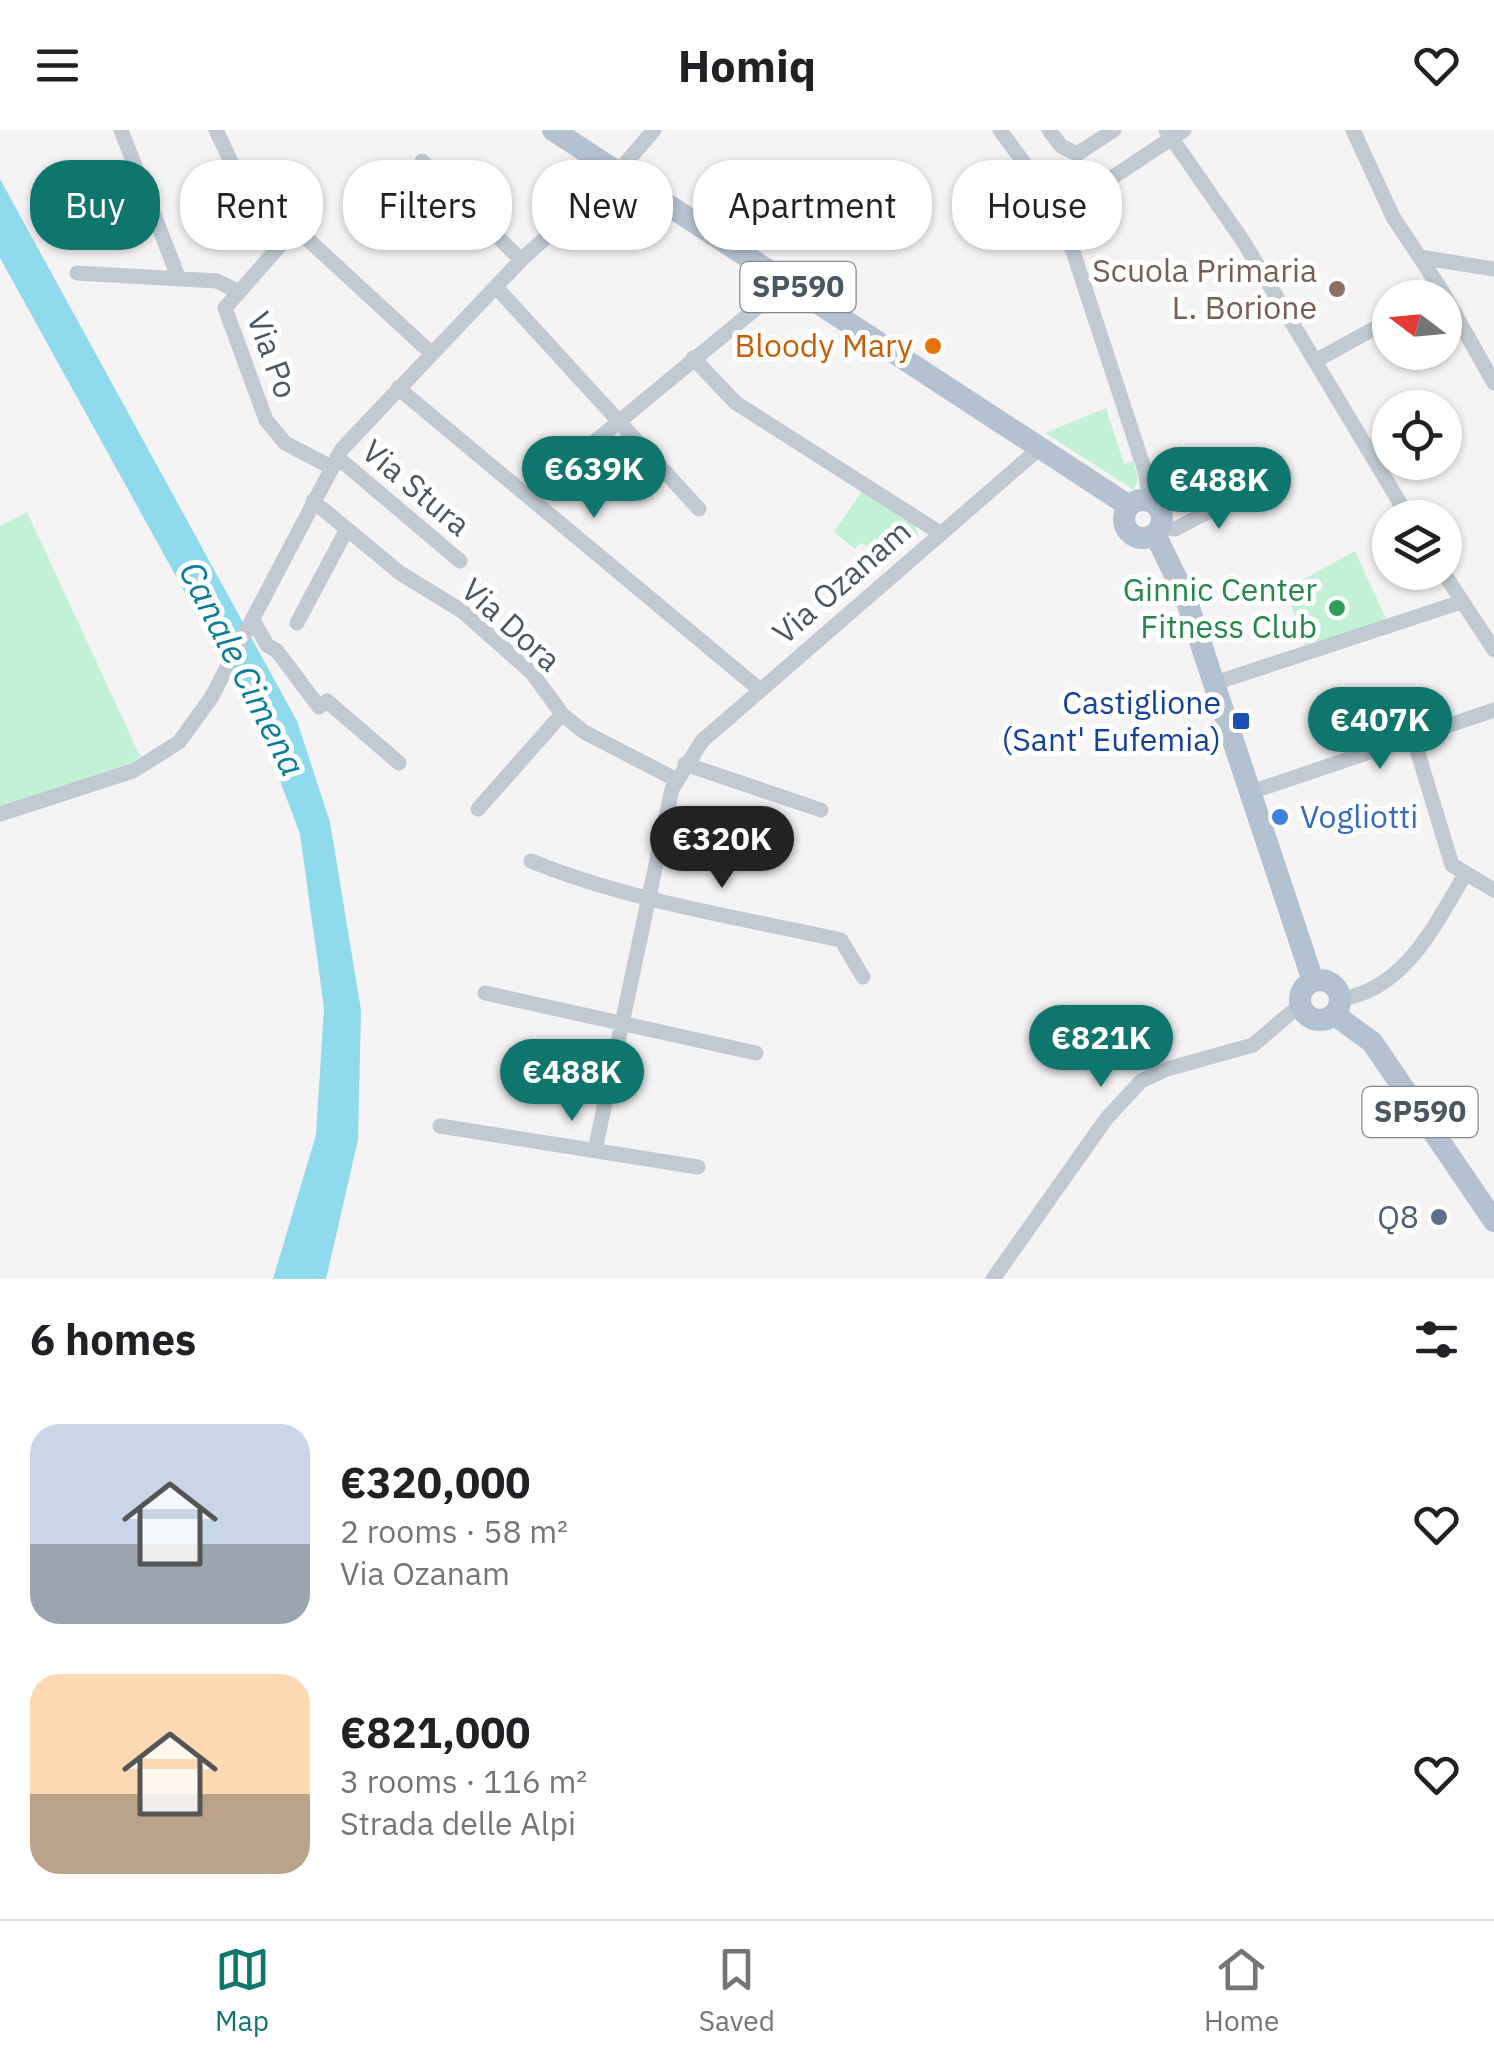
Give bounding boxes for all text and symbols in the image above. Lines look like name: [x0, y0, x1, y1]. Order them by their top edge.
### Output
text: Homiq: [678, 36, 816, 94]
icon: menu: [30, 38, 85, 93]
icon: heart: [1409, 38, 1464, 93]
chip: Buy: [30, 160, 160, 250]
chip: Rent: [180, 160, 323, 250]
chip: Filters: [343, 160, 512, 250]
chip: New: [532, 160, 673, 250]
chip: Apartment: [693, 160, 932, 250]
chip: House: [952, 160, 1122, 250]
place label: Scuola Primaria L. Borione: [1092, 249, 1317, 328]
road number: SP590: [740, 262, 856, 312]
marker: Scuola Primaria L. Borione: [1326, 278, 1348, 300]
north arrow: [1372, 280, 1462, 370]
map controls: [1372, 280, 1462, 590]
street label: Via Po: [238, 306, 308, 404]
place label: Bloody Mary: [734, 324, 913, 366]
marker: Bloody Mary: [922, 335, 944, 357]
button: locate: [1372, 390, 1462, 480]
street label: Via Stura: [354, 430, 479, 545]
pin: €639K: [524, 436, 664, 521]
text: €639K: [544, 447, 644, 489]
pin: €488K: [1149, 447, 1289, 532]
text: €488K: [1169, 458, 1269, 500]
button: layers: [1372, 500, 1462, 590]
street label: Via Ozanam: [763, 510, 919, 653]
water label: Canale Cimena: [169, 554, 317, 784]
street label: Via Dora: [453, 568, 570, 680]
place label: Ginnic Center Fitness Club: [1123, 568, 1317, 647]
marker: Ginnic Center Fitness Club: [1326, 597, 1348, 619]
place label: Castiglione (Sant' Eufemia): [1002, 681, 1221, 760]
pin: €407K: [1310, 687, 1450, 772]
text: €407K: [1330, 698, 1430, 740]
marker: Castiglione (Sant' Eufemia): [1230, 710, 1252, 732]
place label: Vogliotti: [1300, 795, 1418, 837]
pin: €320K: [652, 806, 792, 891]
marker: Vogliotti: [1269, 806, 1291, 828]
text: €320K: [672, 817, 772, 859]
pin: €821K: [1031, 1005, 1171, 1090]
text: €821K: [1051, 1016, 1151, 1058]
pin: €488K: [502, 1039, 642, 1124]
text: €488K: [522, 1050, 622, 1092]
road number: SP590: [1362, 1087, 1478, 1137]
place label: Q8: [1377, 1195, 1419, 1237]
marker: Q8: [1428, 1206, 1450, 1228]
text: 6 homes: [30, 1312, 196, 1367]
icon: filters: [1409, 1312, 1464, 1367]
text: €320,000: [340, 1455, 531, 1510]
icon: home: [110, 1464, 230, 1584]
icon: heart: [1409, 1497, 1464, 1552]
text: 2 rooms · 58 m²: [340, 1510, 568, 1552]
text: Via Ozanam: [340, 1552, 510, 1594]
text: €821,000: [340, 1705, 531, 1760]
icon: home: [110, 1714, 230, 1834]
icon: heart: [1409, 1747, 1464, 1802]
text: 3 rooms · 116 m²: [340, 1760, 587, 1802]
text: Strada delle Alpi: [340, 1802, 576, 1844]
tab: Map: [215, 1942, 270, 2039]
tab: Saved: [699, 1942, 775, 2039]
tab: Home: [1204, 1942, 1279, 2039]

